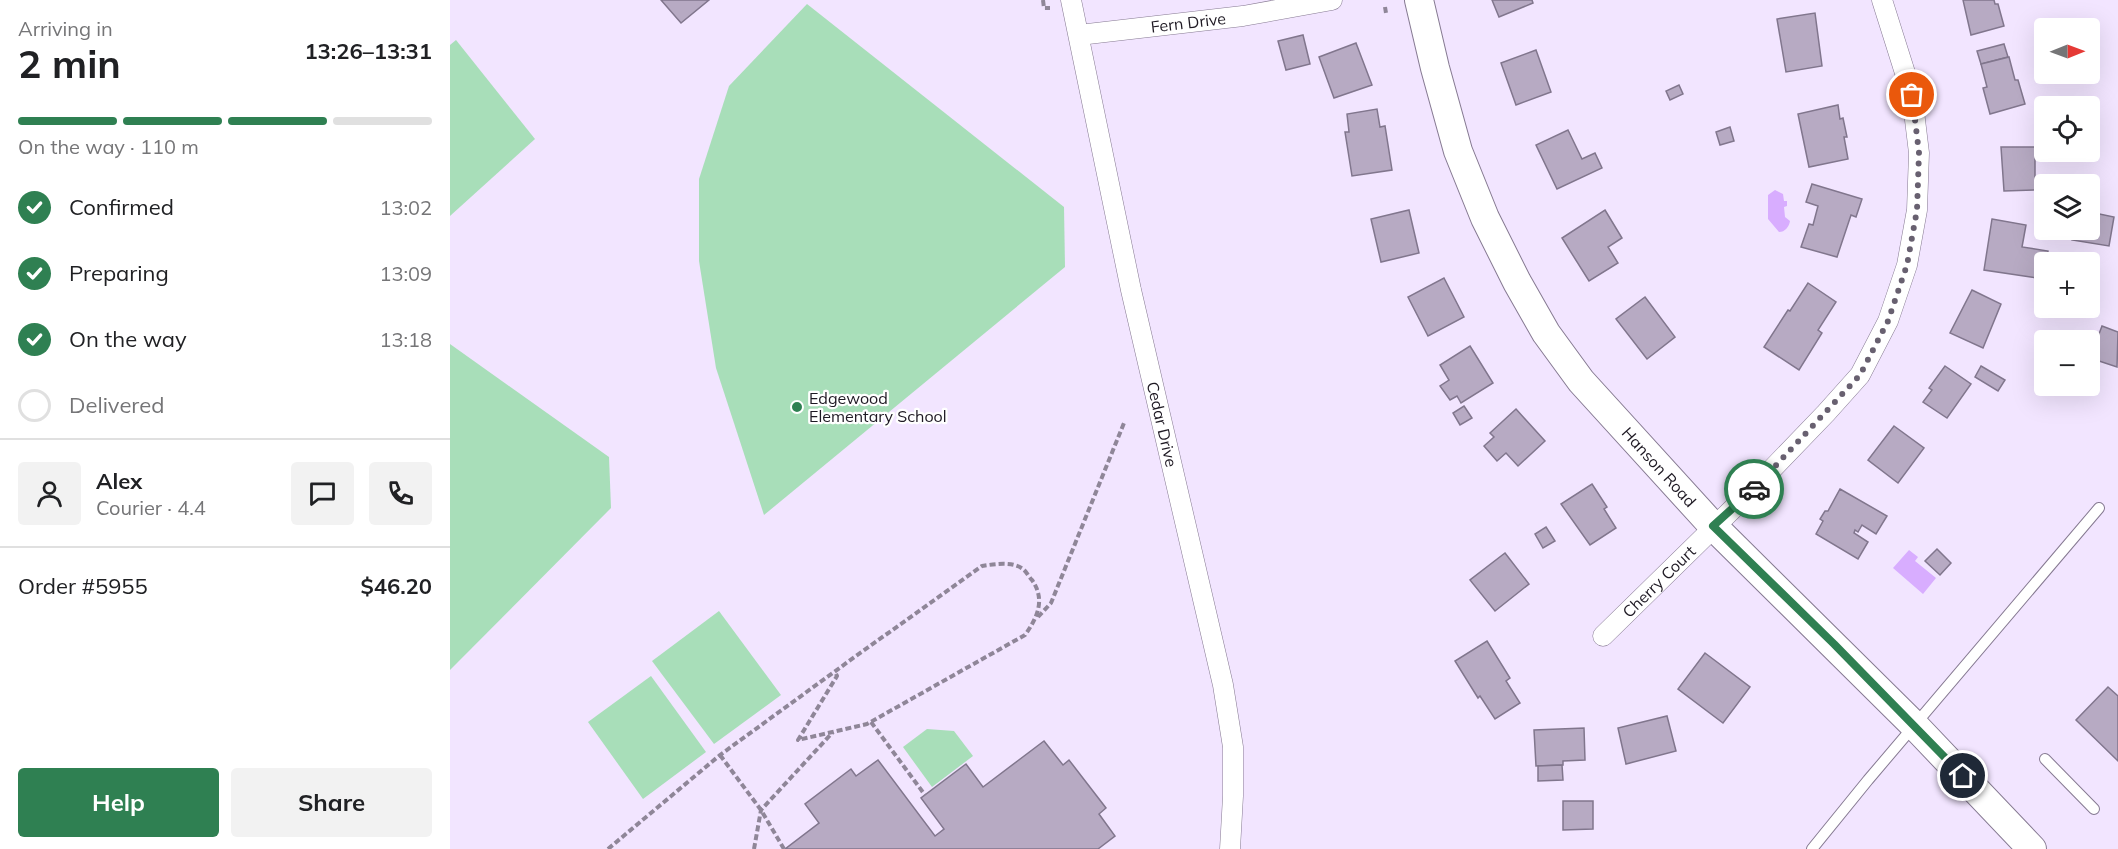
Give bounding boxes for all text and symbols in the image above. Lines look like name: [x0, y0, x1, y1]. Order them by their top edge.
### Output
street label: Fern Drive: [1150, 8, 1227, 37]
text: Arriving in: [18, 16, 113, 41]
north arrow: [2034, 18, 2100, 84]
map controls: [2034, 18, 2100, 396]
text: 13:26–13:31: [304, 37, 432, 65]
text: 2 min: [18, 39, 121, 88]
pin: [1886, 69, 1937, 120]
icon: bag: [1895, 78, 1928, 111]
button: locate: [2034, 96, 2100, 162]
text: On the way · 110 m: [18, 134, 199, 159]
button: layers: [2034, 174, 2100, 240]
icon: check: [18, 191, 51, 224]
text: Confirmed: [69, 193, 174, 221]
text: 13:02: [379, 195, 432, 220]
button: +: [2034, 252, 2100, 318]
icon: check: [18, 257, 51, 290]
text: Preparing: [69, 259, 169, 287]
text: 13:09: [379, 261, 432, 286]
icon: check: [18, 323, 51, 356]
text: On the way: [69, 325, 187, 353]
text: 13:18: [379, 327, 432, 352]
button: −: [2034, 330, 2100, 396]
street label: Cedar Drive: [1143, 380, 1182, 469]
place label: Edgewood Elementary School: [809, 388, 947, 426]
text: Delivered: [69, 391, 164, 419]
marker: Edgewood Elementary School: [790, 400, 804, 414]
street label: Hanson Road: [1618, 423, 1701, 511]
courier: [1724, 459, 1784, 519]
button: person: [18, 462, 81, 525]
button: chat: [291, 462, 354, 525]
button: phone: [369, 462, 432, 525]
text: Alex: [96, 467, 142, 495]
icon: car: [1738, 473, 1771, 506]
text: Courier · 4.4: [96, 495, 206, 520]
street label: Cherry Court: [1618, 541, 1700, 622]
text: Order #5955: [18, 572, 148, 600]
text: $46.20: [361, 572, 432, 600]
pin: [1937, 750, 1988, 801]
icon: home: [1946, 759, 1979, 792]
button: Help: [18, 768, 219, 837]
button: Share: [231, 768, 432, 837]

